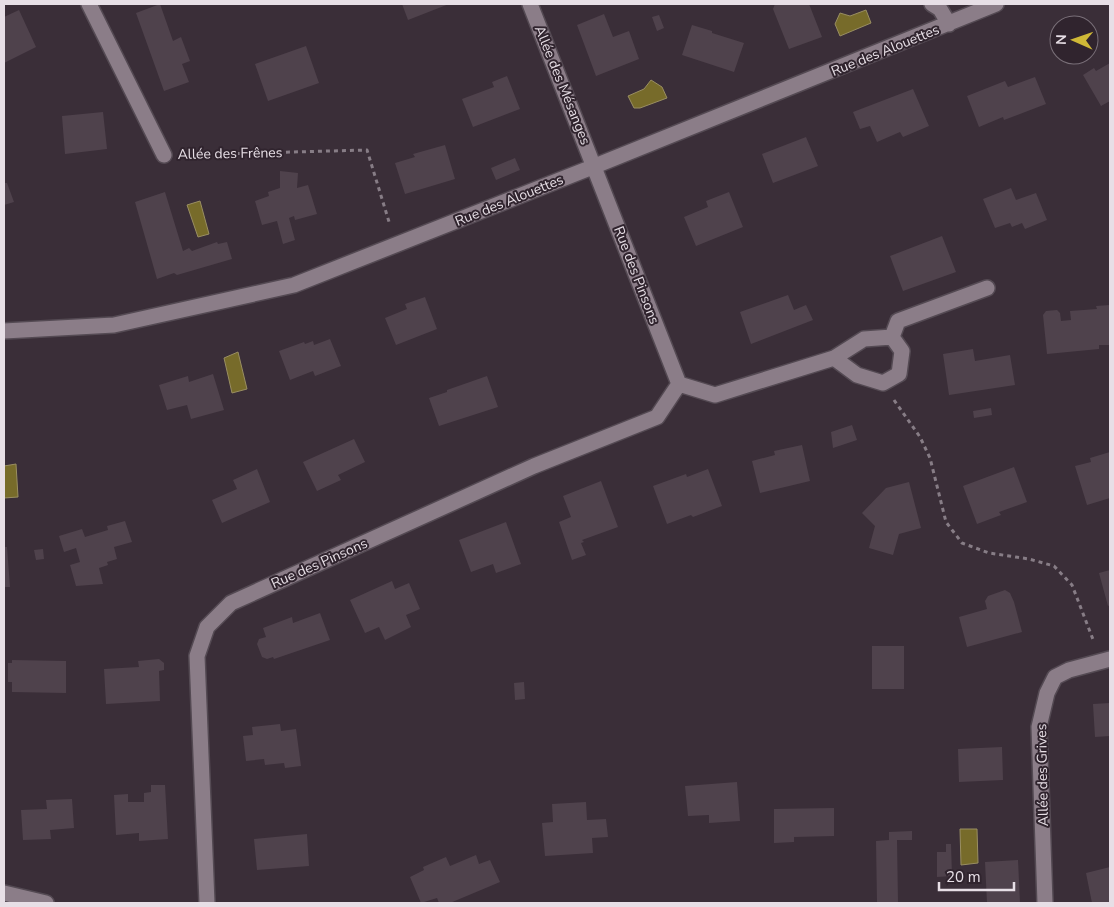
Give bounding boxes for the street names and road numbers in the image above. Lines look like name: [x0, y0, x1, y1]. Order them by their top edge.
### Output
street label: Rue des Alouettes: [828, 20, 942, 81]
street label: Allée des Mésanges: [530, 23, 595, 148]
street label: Allée des Frênes: [177, 143, 283, 164]
street label: Rue des Alouettes: [452, 170, 566, 231]
street label: Rue des Pinsons: [609, 223, 664, 327]
street label: Rue des Pinsons: [268, 534, 371, 593]
street label: Allée des Grives: [1032, 723, 1053, 826]

